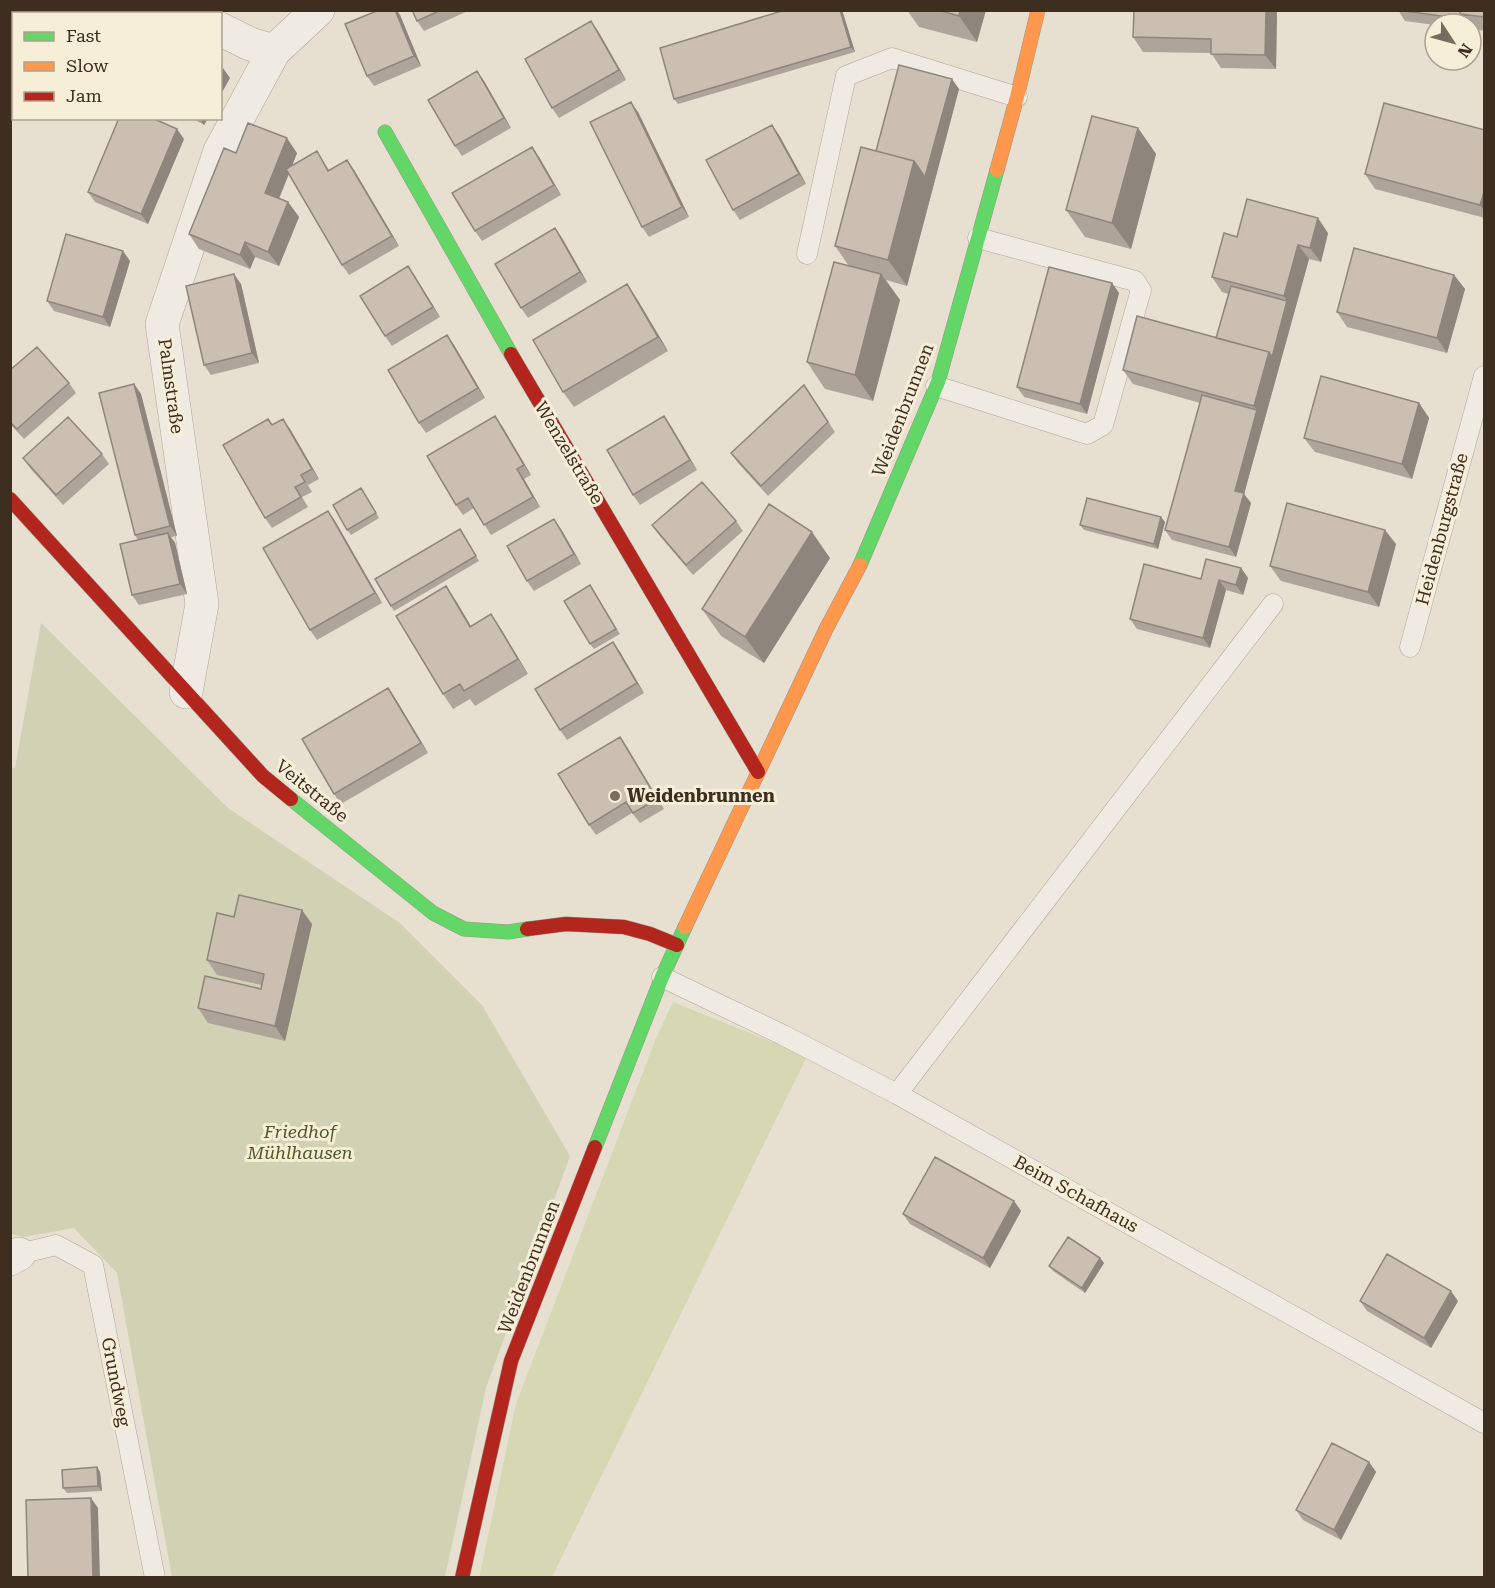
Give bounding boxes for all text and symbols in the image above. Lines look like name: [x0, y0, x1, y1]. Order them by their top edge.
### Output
legend: [12, 12, 222, 120]
north arrow: [1423, 12, 1483, 72]
text: Fast: [66, 25, 101, 46]
text: N: [1453, 40, 1476, 61]
text: Slow: [66, 55, 108, 76]
text: Jam: [66, 85, 102, 106]
street label: Palmstraße: [154, 337, 189, 435]
street label: Weidenbrunnen: [867, 340, 938, 479]
street label: Wenzelstraße: [531, 398, 608, 508]
street label: Heidenburgstraße: [1411, 450, 1472, 607]
street label: Veitstraße: [272, 755, 353, 826]
place label: Weidenbrunnen: [627, 785, 775, 806]
marker: Weidenbrunnen: [608, 789, 622, 803]
park label: Friedhof Mühlhausen: [246, 1121, 353, 1163]
street label: Beim Schafhaus: [1010, 1151, 1142, 1236]
street label: Weidenbrunnen: [493, 1197, 564, 1336]
street label: Grundweg: [98, 1336, 136, 1429]

